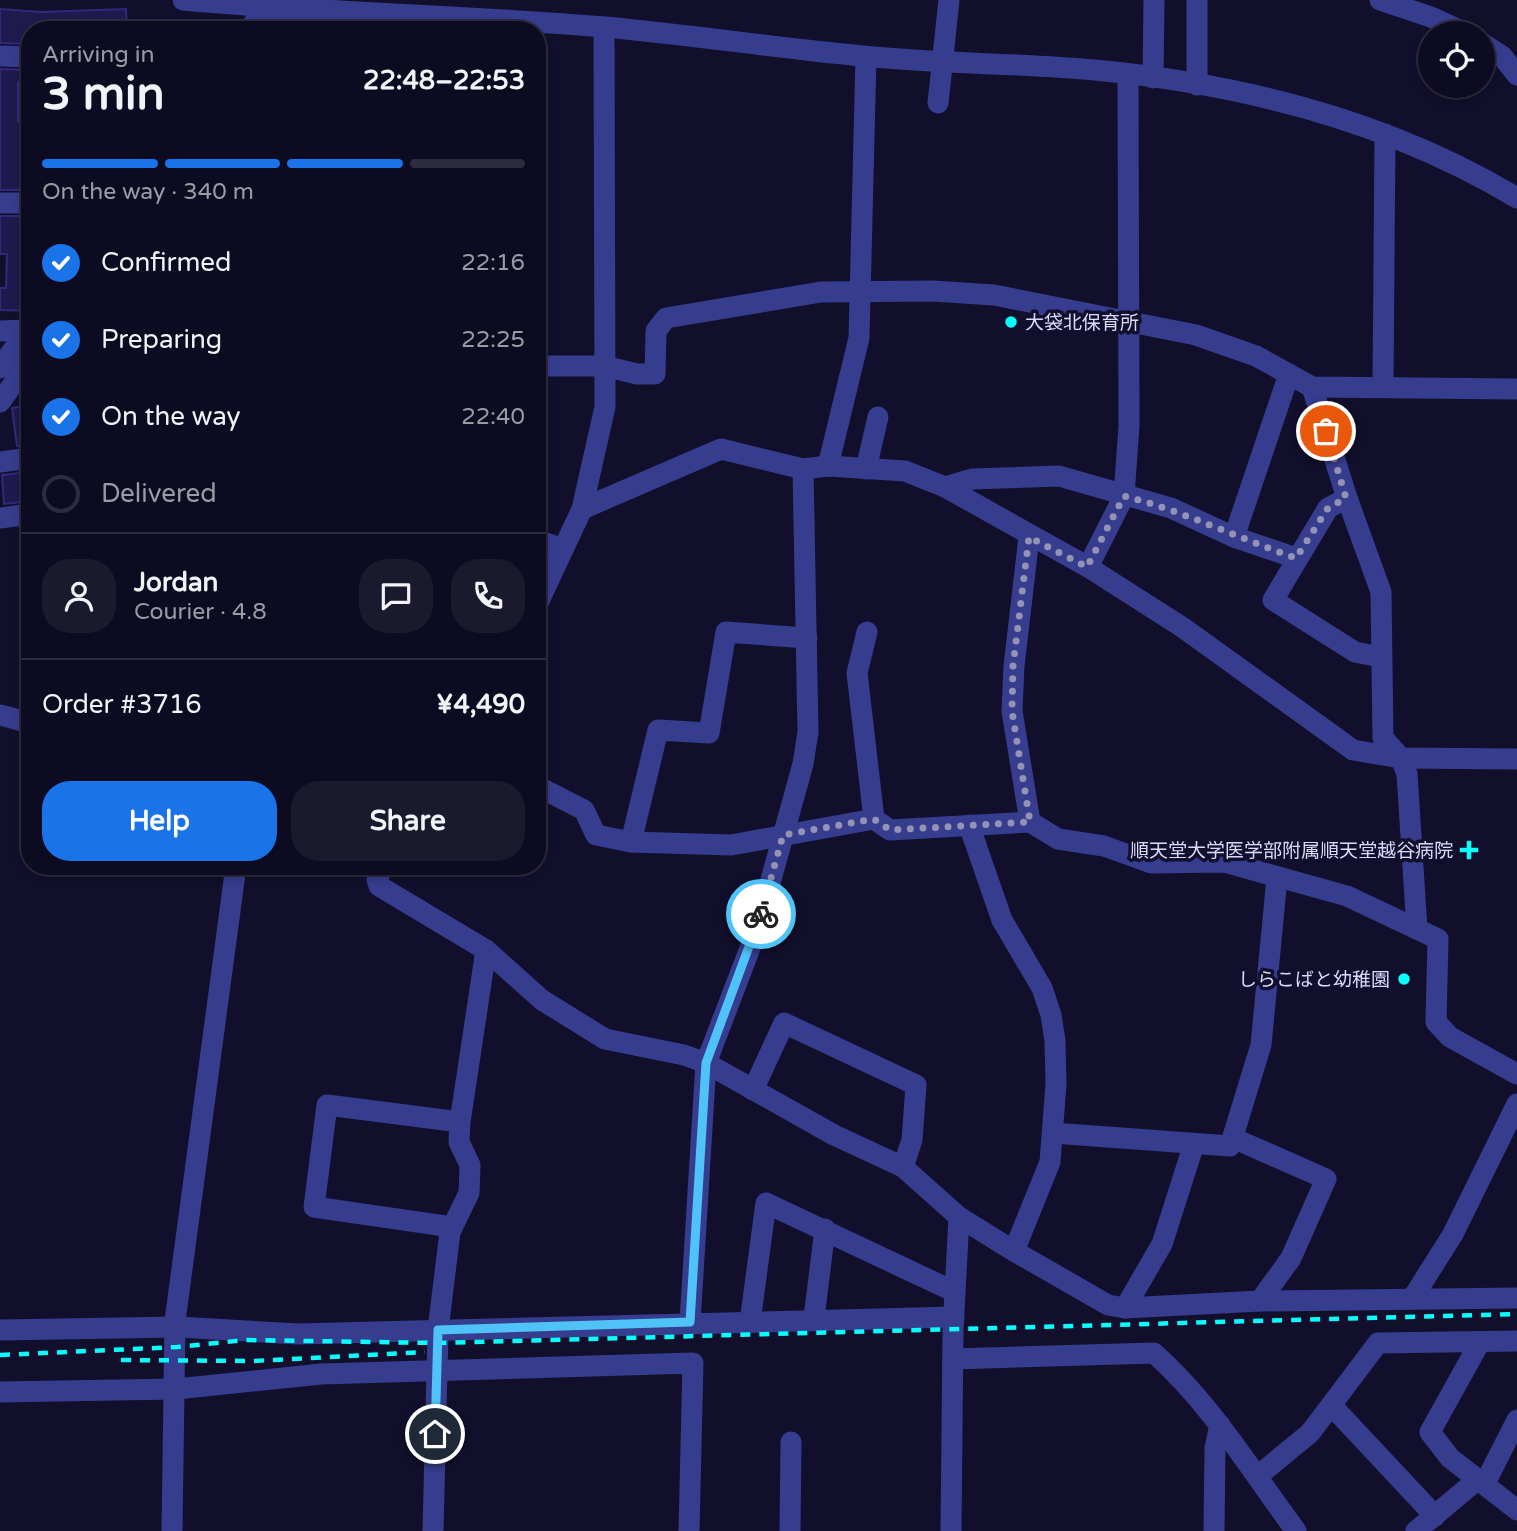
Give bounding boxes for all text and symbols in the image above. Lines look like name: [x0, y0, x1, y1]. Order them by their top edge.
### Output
map controls: [1418, 21, 1495, 98]
button: locate: [1418, 21, 1495, 98]
text: Arriving in: [42, 41, 155, 69]
text: 22:48–22:53: [363, 65, 525, 96]
text: 3 min: [42, 67, 165, 122]
text: On the way · 340 m: [42, 178, 254, 206]
icon: check: [42, 244, 80, 282]
text: Confirmed: [101, 247, 231, 278]
text: 22:16: [461, 249, 525, 277]
place label: 大袋北保育所: [1025, 312, 1139, 334]
marker: 大袋北保育所: [1003, 314, 1019, 330]
icon: check: [42, 321, 80, 359]
text: Preparing: [101, 324, 222, 355]
text: 22:25: [461, 326, 525, 354]
icon: check: [42, 398, 80, 436]
text: On the way: [101, 401, 241, 432]
pin: [1296, 401, 1356, 461]
text: 22:40: [461, 403, 525, 431]
icon: bag: [1307, 412, 1345, 450]
text: Delivered: [101, 478, 217, 509]
button: person: [42, 559, 116, 633]
button: chat: [359, 559, 433, 633]
button: phone: [451, 559, 525, 633]
text: Jordan: [134, 567, 218, 598]
text: Courier · 4.8: [134, 598, 267, 626]
text: Order #3716: [42, 689, 202, 720]
text: ¥4,490: [436, 689, 525, 720]
button: Help: [42, 781, 277, 861]
button: Share: [291, 781, 525, 861]
place label: 順天堂大学医学部附属順天堂越谷病院: [1130, 840, 1453, 862]
marker: 順天堂大学医学部附属順天堂越谷病院: [1459, 840, 1479, 860]
courier: [726, 879, 796, 949]
icon: bike: [742, 895, 780, 933]
place label: しらこばと幼稚園: [1238, 969, 1390, 991]
marker: しらこばと幼稚園: [1396, 971, 1412, 987]
pin: [405, 1404, 465, 1464]
icon: home: [416, 1415, 454, 1453]

